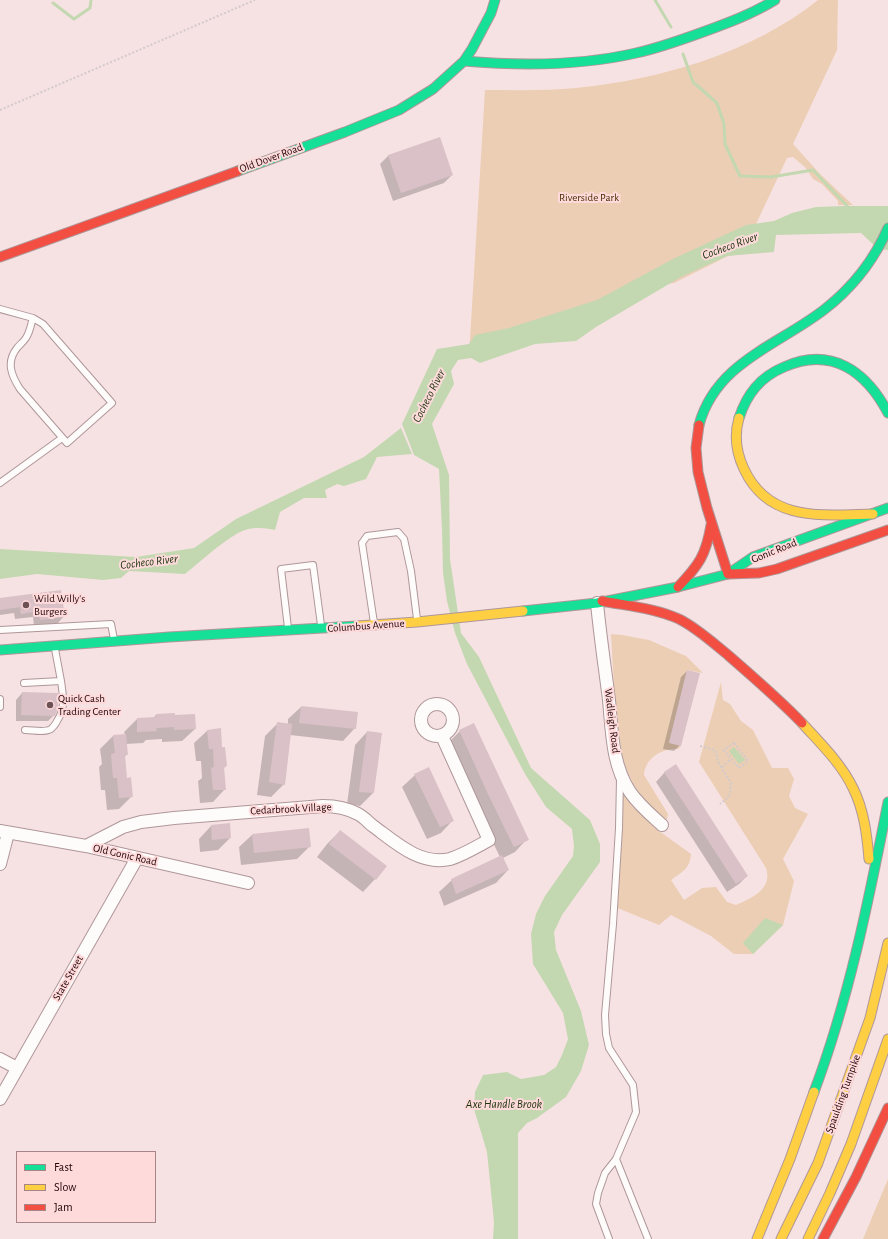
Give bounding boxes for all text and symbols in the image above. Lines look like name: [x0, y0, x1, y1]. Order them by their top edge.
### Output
street label: Old Dover Road: [238, 140, 304, 176]
park label: Riverside Park: [559, 191, 619, 205]
water label: Cocheco River: [700, 229, 760, 263]
water label: Cocheco River: [409, 367, 449, 425]
street label: Gonic Road: [749, 536, 799, 566]
water label: Cocheco River: [119, 551, 179, 573]
place label: Wild Willy's Burgers: [34, 592, 85, 618]
marker: Wild Willy's Burgers: [21, 600, 31, 610]
street label: Columbus Avenue: [327, 617, 405, 635]
street label: Wadleigh Road: [601, 688, 623, 754]
place label: Quick Cash Trading Center: [58, 692, 121, 718]
marker: Quick Cash Trading Center: [45, 700, 55, 710]
street label: Cedarbrook Village: [250, 800, 332, 818]
street label: Old Gonic Road: [92, 841, 158, 869]
street label: State Street: [50, 953, 86, 1003]
street label: Spaulding Turnpike: [823, 1053, 863, 1135]
water label: Axe Handle Brook: [466, 1097, 542, 1111]
legend: [16, 1151, 156, 1223]
text: Fast: [54, 1161, 73, 1173]
text: Slow: [54, 1181, 76, 1193]
text: Jam: [54, 1201, 73, 1213]

